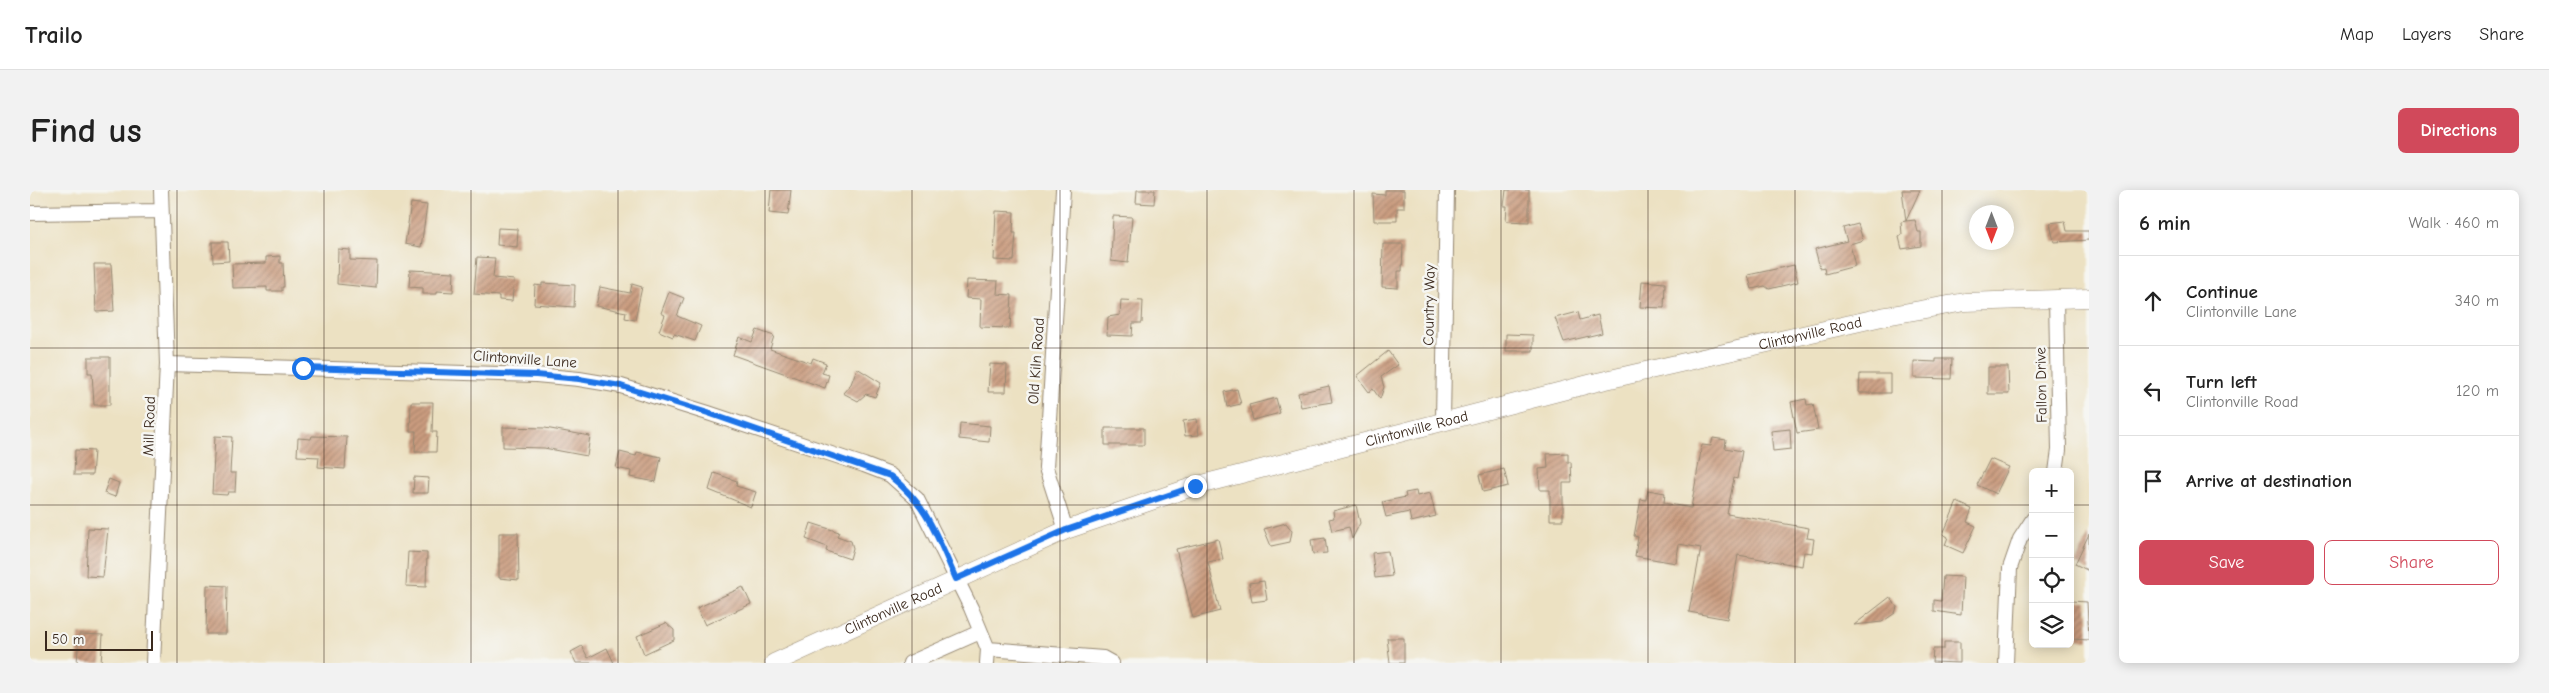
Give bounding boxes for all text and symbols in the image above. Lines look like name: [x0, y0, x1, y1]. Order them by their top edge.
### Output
text: Trailo: [25, 21, 83, 49]
text: Map: [2340, 24, 2374, 45]
text: Layers: [2402, 24, 2451, 45]
text: Share: [2479, 24, 2524, 45]
button: Directions: [2398, 108, 2519, 153]
text: Find us: [30, 110, 142, 151]
north arrow: [1969, 205, 2014, 250]
text: 6 min: [2139, 211, 2191, 235]
text: Walk · 460 m: [2408, 214, 2499, 232]
street label: Country Way: [1419, 264, 1439, 346]
text: Continue: [2186, 281, 2258, 303]
icon: ahead: [2139, 287, 2167, 315]
text: 340 m: [2455, 292, 2499, 310]
text: Clintonville Lane: [2186, 303, 2297, 321]
street label: Clintonville Road: [1757, 313, 1864, 354]
street label: Old Kiln Road: [1024, 317, 1048, 405]
street label: Clintonville Lane: [473, 346, 578, 372]
street label: Fallon Drive: [2031, 347, 2051, 423]
route start: [292, 357, 315, 380]
text: Turn left: [2186, 371, 2257, 393]
icon: left: [2139, 377, 2167, 405]
text: 120 m: [2456, 382, 2499, 400]
text: Clintonville Road: [2186, 393, 2298, 411]
street label: Mill Road: [139, 396, 159, 456]
street label: Clintonville Road: [1363, 407, 1470, 451]
icon: arrive: [2139, 467, 2167, 495]
map controls: [2029, 468, 2074, 648]
button: +: [2029, 468, 2074, 513]
text: Arrive at destination: [2186, 470, 2352, 492]
route end: [1184, 475, 1207, 498]
button: −: [2029, 513, 2074, 558]
button: Save: [2139, 540, 2314, 585]
button: Share: [2324, 540, 2499, 585]
button: locate: [2029, 558, 2074, 603]
street label: Clintonville Road: [841, 579, 945, 639]
button: layers: [2029, 603, 2074, 648]
scale bar: [45, 628, 152, 651]
text: 50 m: [52, 631, 84, 648]

